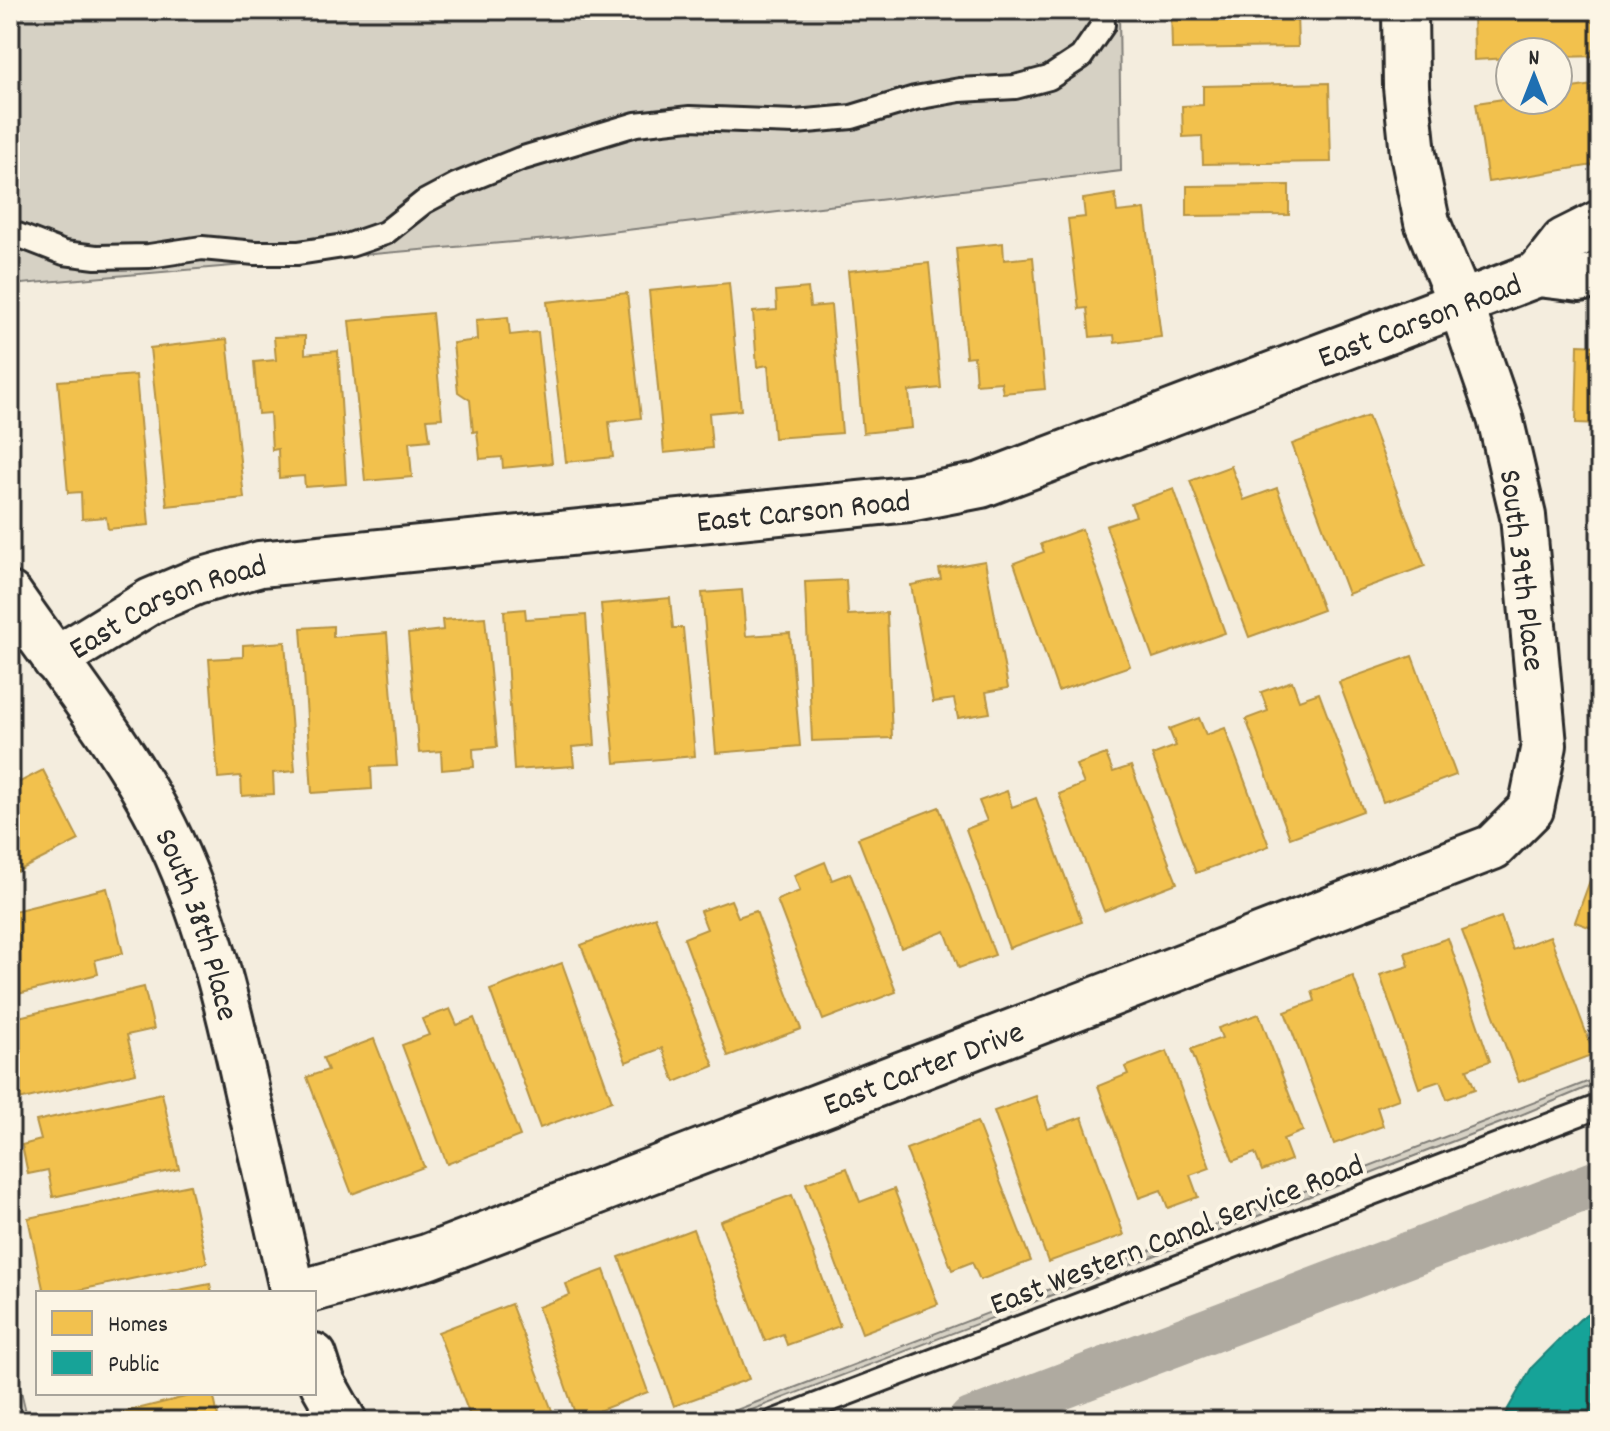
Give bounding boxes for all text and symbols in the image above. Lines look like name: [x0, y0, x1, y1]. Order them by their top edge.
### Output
north arrow: [1494, 36, 1574, 116]
text: N: [1529, 44, 1540, 75]
street label: East Carson Road: [1312, 264, 1529, 383]
street label: South 39th Place: [1484, 467, 1554, 674]
street label: East Carson Road: [695, 481, 913, 548]
street label: East Carson Road: [62, 545, 273, 674]
street label: South 38th Place: [140, 822, 248, 1026]
street label: East Carter Drive: [817, 1012, 1031, 1130]
street label: East Western Canal Service Road: [984, 1145, 1371, 1330]
legend: [36, 1291, 316, 1395]
text: Homes: [108, 1309, 168, 1343]
text: Public: [108, 1349, 159, 1383]

